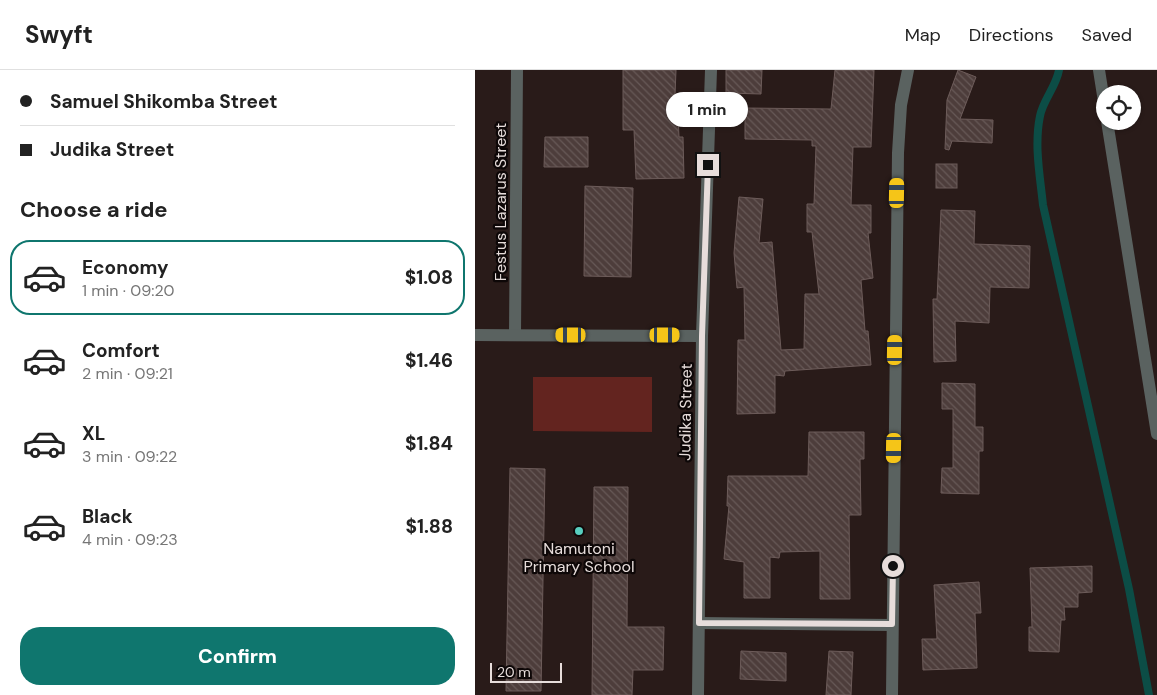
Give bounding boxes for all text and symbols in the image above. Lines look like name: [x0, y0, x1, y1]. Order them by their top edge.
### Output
text: Swyft: [25, 19, 93, 50]
text: Map: [905, 23, 941, 47]
text: Directions: [969, 23, 1054, 47]
text: Saved: [1082, 23, 1132, 47]
map controls: [1096, 85, 1141, 130]
button: locate: [1096, 85, 1141, 130]
text: Samuel Shikomba Street: [50, 89, 278, 114]
callout: 1 min: [667, 92, 749, 128]
text: 1 min: [687, 99, 727, 120]
street label: Festus Lazarus Street: [490, 123, 511, 281]
text: Judika Street: [50, 137, 174, 162]
route end: [697, 154, 719, 176]
car: [889, 178, 904, 208]
text: Choose a ride: [20, 195, 168, 224]
icon: car: [22, 255, 67, 300]
text: Economy: [82, 255, 169, 280]
text: $1.08: [405, 265, 453, 290]
text: 1 min · 09:20: [82, 280, 174, 301]
car: [556, 328, 586, 343]
car: [650, 328, 680, 343]
car: [887, 335, 902, 365]
icon: car: [22, 338, 67, 383]
text: Comfort: [82, 338, 160, 363]
text: $1.46: [405, 348, 453, 373]
text: 2 min · 09:21: [82, 363, 173, 384]
street label: Judika Street: [674, 363, 697, 461]
icon: car: [22, 421, 67, 466]
text: XL: [82, 421, 105, 446]
text: $1.84: [405, 431, 453, 456]
car: [886, 433, 901, 463]
text: 3 min · 09:22: [82, 446, 177, 467]
icon: car: [22, 504, 67, 549]
text: Black: [82, 504, 133, 529]
text: $1.88: [405, 514, 453, 539]
marker: Namutoni Primary School: [573, 525, 585, 537]
text: 4 min · 09:23: [82, 529, 178, 550]
place label: Namutoni Primary School: [523, 538, 635, 577]
route start: [882, 555, 904, 577]
button: Confirm: [20, 627, 455, 685]
scale bar: [490, 660, 563, 683]
text: 20 m: [497, 663, 531, 681]

